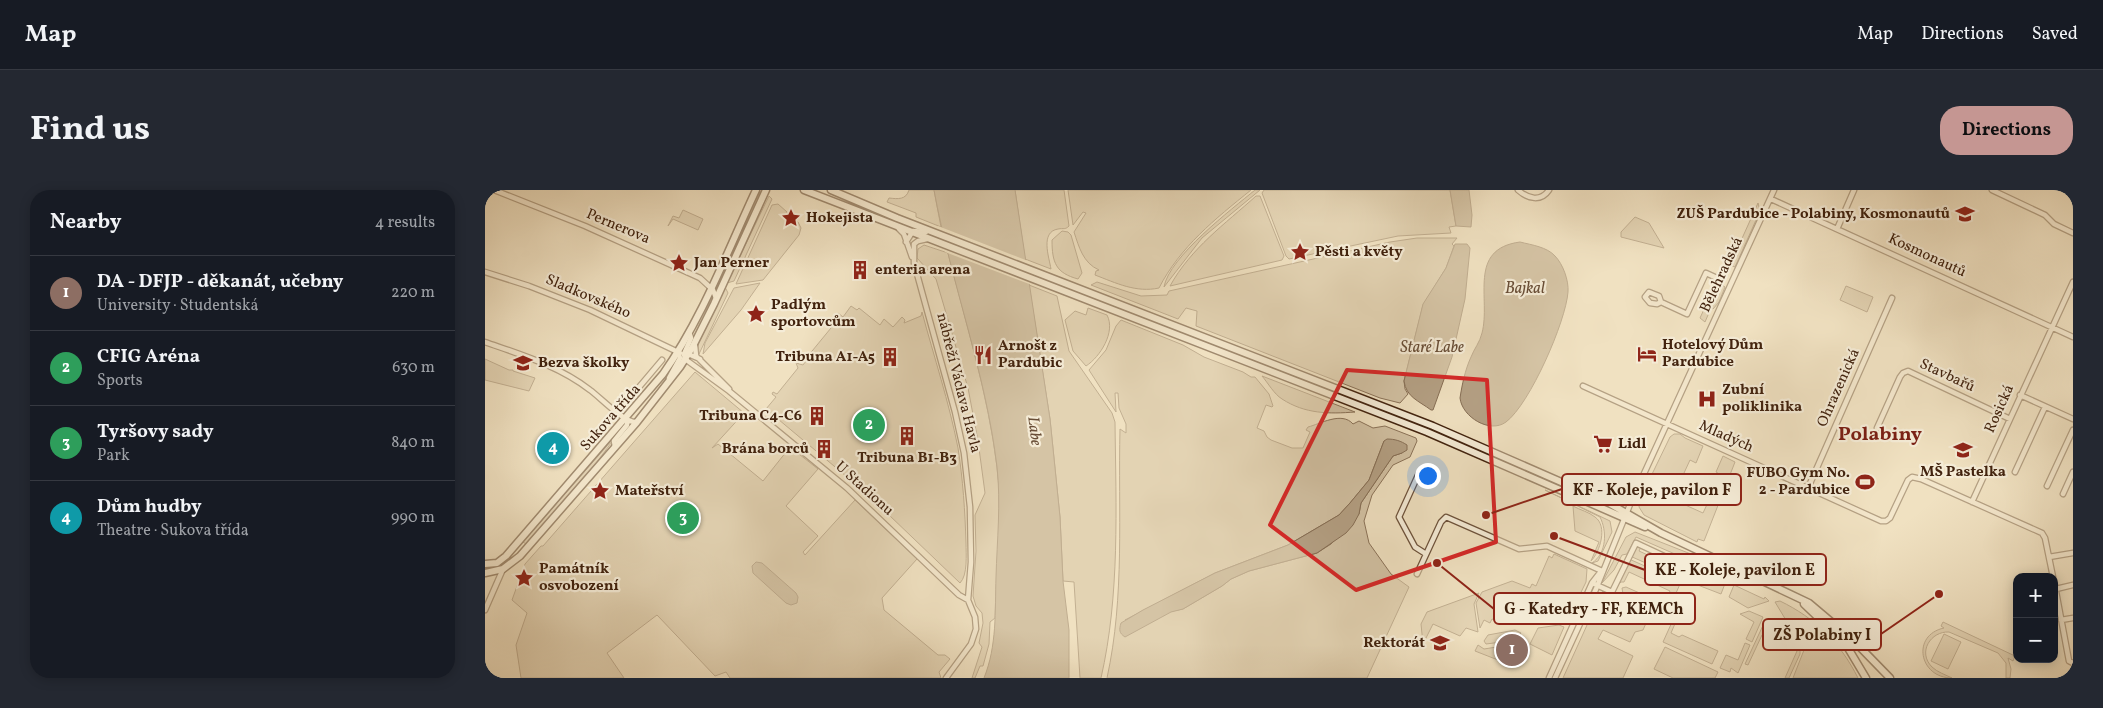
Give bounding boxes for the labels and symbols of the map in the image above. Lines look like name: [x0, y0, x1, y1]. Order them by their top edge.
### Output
school or university icon: ZUŠ Pardubice - Polabiny, Kosmonautů: [1954, 203, 1976, 225]
street label: Pernerova: [583, 204, 653, 250]
place label: ZUŠ Pardubice - Polabiny, Kosmonautů: [1676, 204, 1950, 225]
place icon: Hokejista: [780, 207, 802, 229]
place label: Hokejista: [806, 208, 873, 229]
street label: Kosmonautů: [1885, 229, 1969, 283]
street label: Bělehradská: [1695, 234, 1749, 316]
place icon: Pěsti a květy: [1289, 241, 1311, 263]
place label: Pěsti a květy: [1315, 242, 1403, 263]
place icon: Jan Perner: [668, 252, 690, 274]
place label: Jan Perner: [693, 253, 769, 274]
building icon: enteria arena: [849, 259, 871, 281]
place label: enteria arena: [875, 260, 970, 281]
street label: Sladkovského: [542, 270, 634, 324]
water label: Bajkal: [1505, 278, 1545, 300]
place label: Padlým sportovcům: [771, 295, 856, 333]
place icon: Padlým sportovcům: [745, 303, 767, 325]
street label: nábřeží Václava Havla: [930, 311, 986, 455]
place label: Hotelový Dům Pardubice: [1662, 335, 1764, 373]
place label: Arnošt z Pardubic: [998, 336, 1062, 374]
water label: Staré Labe: [1400, 337, 1464, 359]
hotel icon: Hotelový Dům Pardubice: [1636, 343, 1658, 365]
restaurant icon: Arnošt z Pardubic: [972, 344, 994, 366]
street label: Ohrazenická: [1812, 345, 1866, 431]
building icon: Tribuna A1-A5: [879, 346, 901, 368]
place label: Tribuna A1-A5: [775, 347, 875, 368]
school or university icon: Bezva školky: [512, 352, 534, 374]
place label: Bezva školky: [538, 353, 630, 374]
street label: Stavbařů: [1916, 354, 1978, 398]
street label: Sukova třída: [576, 380, 646, 456]
place label: Zubní poliklinika: [1722, 380, 1802, 418]
street label: Rosická: [1980, 381, 2020, 437]
hospital icon: Zubní poliklinika: [1696, 388, 1718, 410]
building icon: Tribuna C4-C6: [806, 405, 828, 427]
place label: Tribuna C4-C6: [699, 406, 802, 427]
pin: 2: [853, 406, 885, 444]
water label: Labe: [1021, 415, 1047, 447]
street label: Mladých: [1695, 416, 1757, 458]
district label: Polabiny: [1838, 421, 1922, 449]
building icon: Tribuna B1-B3: [896, 425, 918, 447]
pin: 4: [537, 429, 569, 467]
supermarket icon: Lidl: [1592, 433, 1614, 455]
place label: Lidl: [1618, 434, 1646, 455]
building icon: Brána borců: [813, 438, 835, 460]
place label: Brána borců: [722, 439, 809, 460]
school or university icon: MŠ Pastelka: [1952, 439, 1974, 461]
place label: Tribuna B1-B3: [857, 448, 957, 469]
street label: U Stadionu: [830, 457, 898, 521]
place label: MŠ Pastelka: [1920, 462, 2006, 483]
your location: [1415, 463, 1441, 489]
place label: FUBO Gym No. 2 - Pardubice: [1746, 463, 1850, 501]
sports icon: FUBO Gym No. 2 - Pardubice: [1854, 471, 1876, 493]
callout: KF - Koleje, pavilon F: [1562, 474, 1741, 505]
place icon: Mateřství: [589, 480, 611, 502]
text: KF - Koleje, pavilon F: [1573, 480, 1732, 502]
place label: Mateřství: [615, 481, 684, 502]
pin: 3: [667, 499, 699, 537]
callout: KE - Koleje, pavilon E: [1645, 554, 1826, 585]
place label: Památník osvobození: [539, 559, 619, 597]
text: KE - Koleje, pavilon E: [1655, 560, 1815, 582]
place icon: Památník osvobození: [513, 567, 535, 589]
callout: G - Katedry - FF, KEMCh: [1494, 593, 1695, 624]
text: G - Katedry - FF, KEMCh: [1504, 599, 1684, 621]
callout: ZŠ Polabiny I: [1763, 619, 1881, 650]
text: ZŠ Polabiny I: [1773, 624, 1871, 647]
pin: 1: [1496, 631, 1528, 669]
school or university icon: Rektorát: [1429, 632, 1451, 654]
place label: Rektorát: [1363, 633, 1425, 654]

